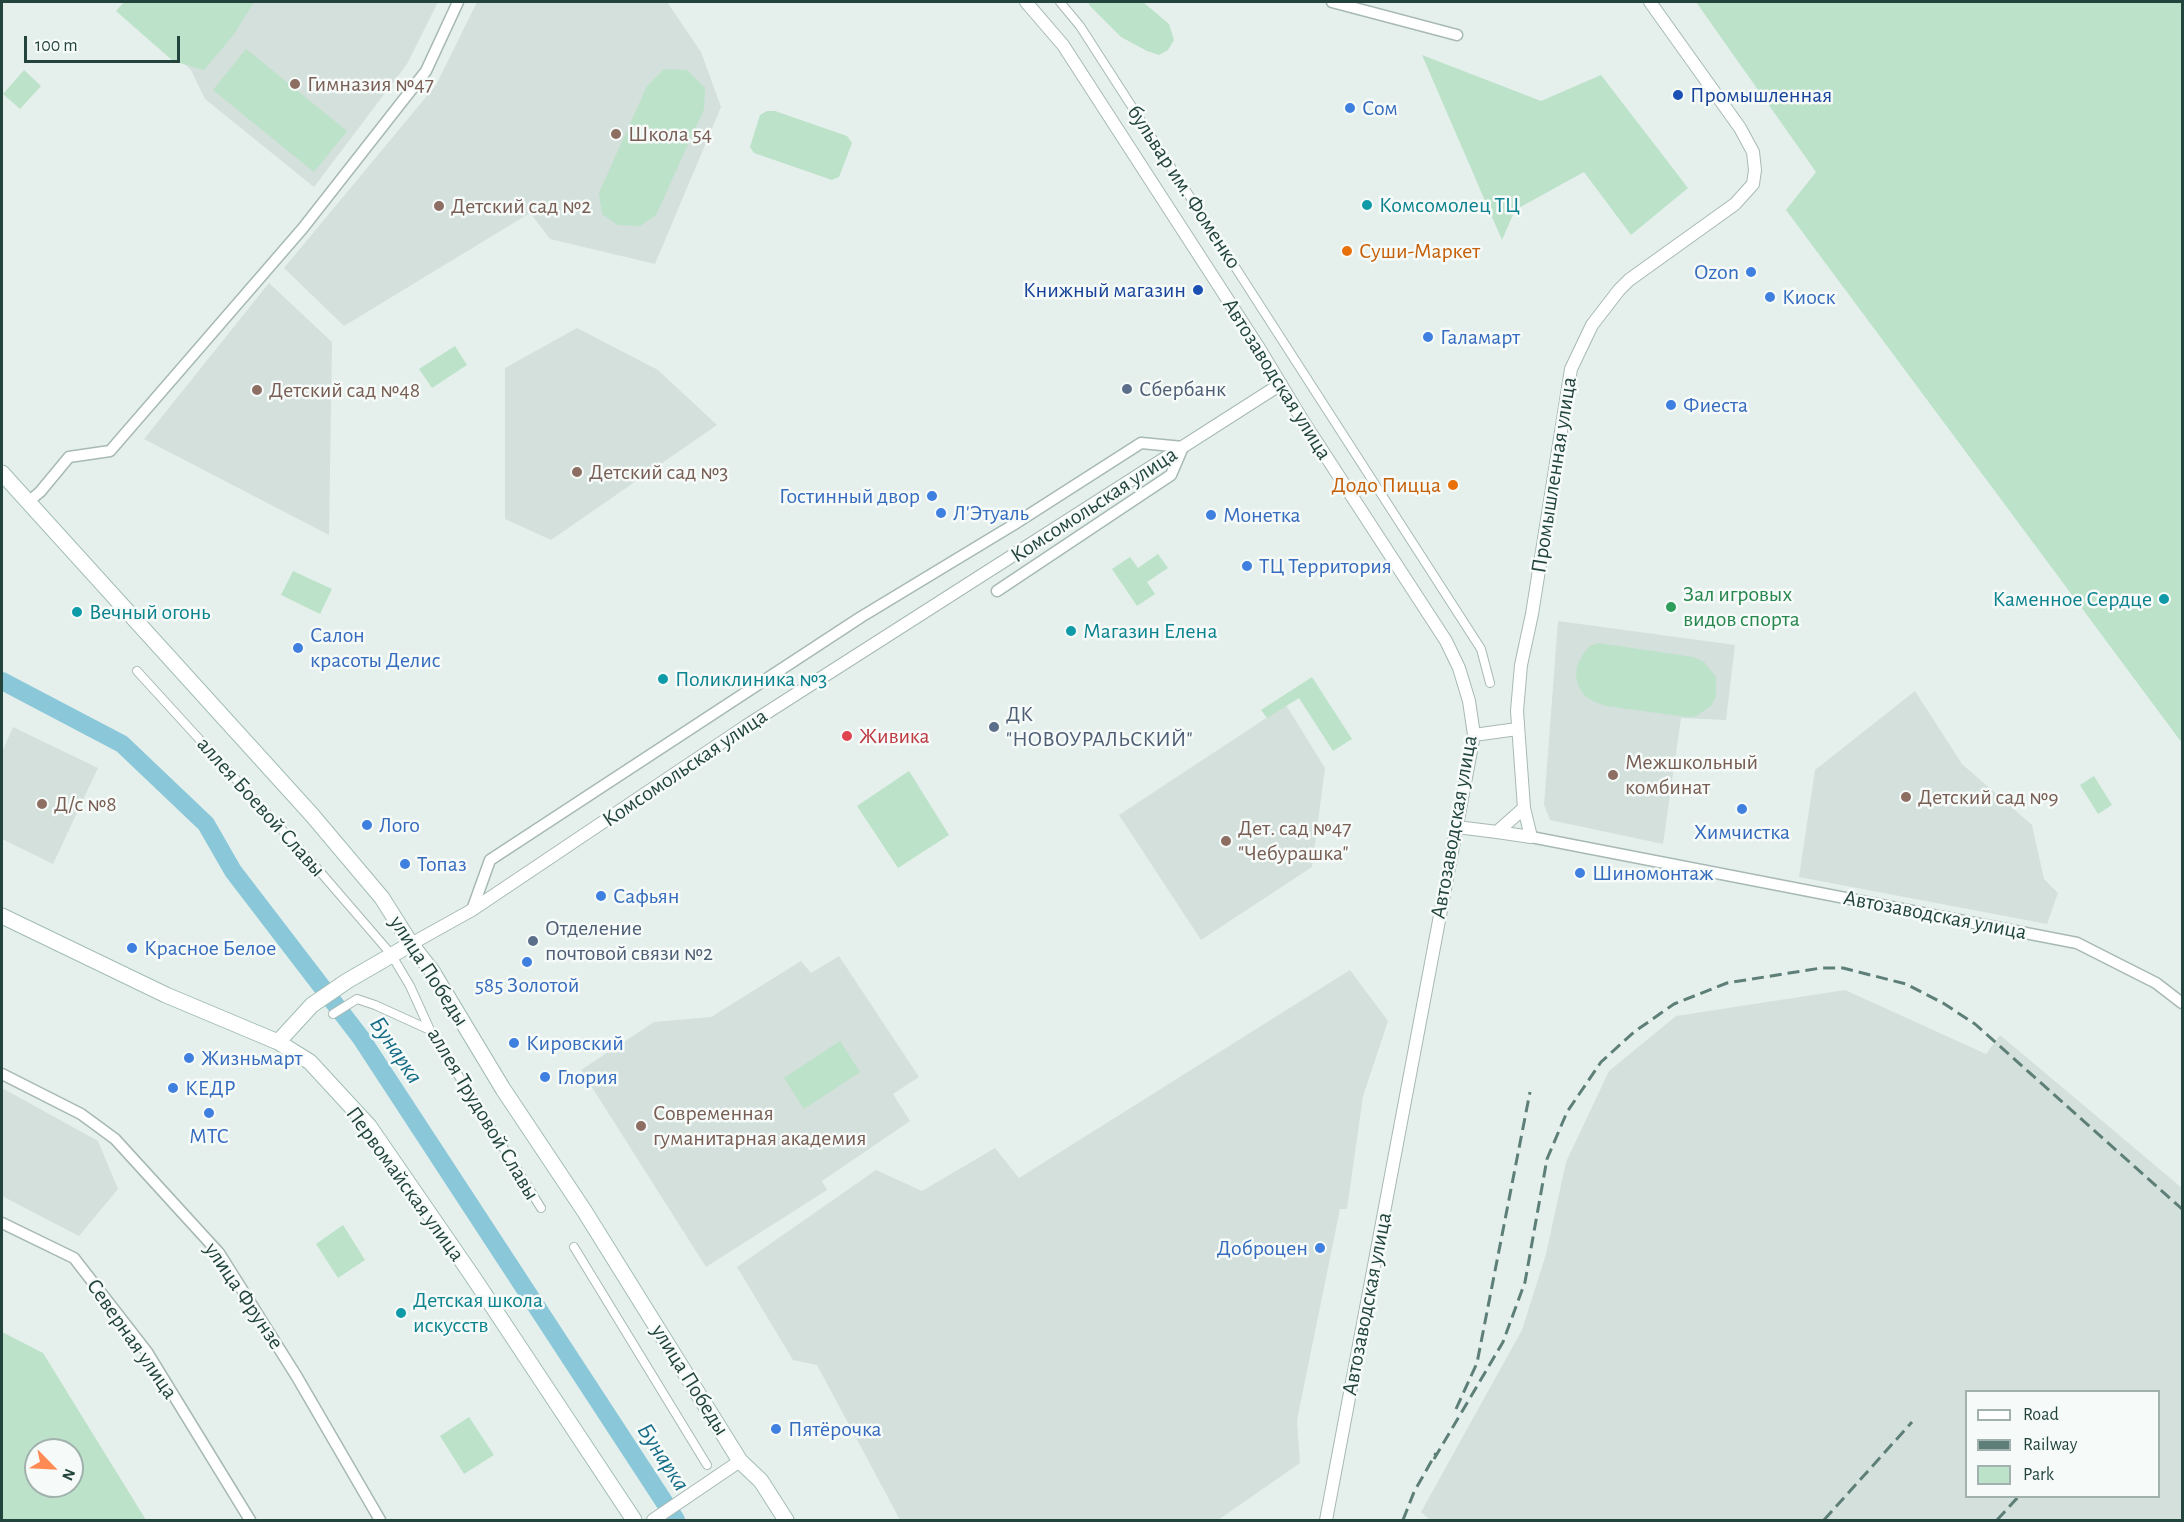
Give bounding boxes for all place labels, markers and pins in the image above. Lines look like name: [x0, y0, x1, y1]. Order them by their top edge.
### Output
place label: Гимназия №47: [307, 71, 434, 97]
marker: Гимназия №47: [288, 77, 302, 91]
place label: Промышленная: [1690, 82, 1832, 108]
marker: Промышленная: [1671, 88, 1685, 102]
place label: Сом: [1362, 95, 1398, 121]
marker: Сом: [1343, 101, 1357, 115]
place label: Школа 54: [628, 121, 712, 147]
marker: Школа 54: [609, 127, 623, 141]
place label: Комсомолец ТЦ: [1379, 192, 1520, 218]
place label: Детский сад №2: [451, 193, 591, 219]
marker: Комсомолец ТЦ: [1360, 198, 1374, 212]
marker: Детский сад №2: [432, 199, 446, 213]
place label: Суши-Маркет: [1359, 238, 1480, 264]
marker: Суши-Маркет: [1340, 244, 1354, 258]
place label: Ozon: [1694, 259, 1739, 285]
marker: Ozon: [1744, 265, 1758, 279]
place label: Книжный магазин: [1023, 277, 1186, 303]
marker: Книжный магазин: [1191, 283, 1205, 297]
place label: Киоск: [1782, 284, 1836, 310]
marker: Киоск: [1763, 290, 1777, 304]
place label: Галамарт: [1440, 324, 1520, 350]
marker: Галамарт: [1421, 330, 1435, 344]
place label: Сбербанк: [1139, 376, 1226, 402]
place label: Детский сад №48: [269, 377, 420, 403]
marker: Сбербанк: [1120, 382, 1134, 396]
marker: Детский сад №48: [250, 383, 264, 397]
place label: Фиеста: [1683, 392, 1748, 418]
marker: Фиеста: [1664, 398, 1678, 412]
place label: Детский сад №3: [589, 459, 728, 485]
marker: Детский сад №3: [570, 465, 584, 479]
place label: Додо Пицца: [1332, 472, 1441, 498]
marker: Додо Пицца: [1446, 478, 1460, 492]
place label: Гостинный двор: [779, 483, 920, 509]
marker: Гостинный двор: [925, 489, 939, 503]
place label: Л'Этуаль: [953, 500, 1029, 526]
place label: Монетка: [1223, 502, 1301, 528]
marker: Л'Этуаль: [934, 506, 948, 520]
marker: Монетка: [1204, 508, 1218, 522]
place label: ТЦ Территория: [1259, 553, 1392, 579]
marker: ТЦ Территория: [1240, 559, 1254, 573]
place label: Зал игровых видов спорта: [1683, 581, 1800, 632]
place label: Каменное Сердце: [1992, 586, 2152, 612]
marker: Каменное Сердце: [2157, 592, 2171, 606]
place label: Вечный огонь: [89, 599, 210, 625]
marker: Зал игровых видов спорта: [1664, 600, 1678, 614]
marker: Вечный огонь: [70, 605, 84, 619]
place label: Магазин Елена: [1083, 618, 1217, 644]
place label: Салон красоты Делис: [310, 622, 441, 674]
marker: Магазин Елена: [1064, 624, 1078, 638]
marker: Салон красоты Делис: [291, 641, 305, 655]
place label: Поликлиника №3: [675, 666, 827, 692]
marker: Поликлиника №3: [656, 672, 670, 686]
place label: ДК "НОВОУРАЛЬСКИЙ": [1006, 701, 1193, 752]
marker: ДК "НОВОУРАЛЬСКИЙ": [987, 720, 1001, 734]
place label: Живика: [859, 723, 930, 749]
marker: Живика: [840, 729, 854, 743]
place label: Межшкольный комбинат: [1625, 749, 1758, 800]
marker: Межшкольный комбинат: [1606, 768, 1620, 782]
place label: Детский сад №9: [1918, 784, 2059, 810]
marker: Детский сад №9: [1899, 790, 1913, 804]
place label: Д/с №8: [54, 791, 117, 817]
marker: Д/с №8: [35, 797, 49, 811]
marker: Химчистка: [1735, 802, 1749, 816]
place label: Лого: [379, 812, 420, 838]
place label: Дет. сад №47 "Чебурашка": [1238, 815, 1351, 866]
marker: Лого: [360, 818, 374, 832]
place label: Химчистка: [1694, 819, 1790, 845]
marker: Дет. сад №47 "Чебурашка": [1219, 834, 1233, 848]
place label: Топаз: [417, 851, 467, 877]
marker: Топаз: [398, 857, 412, 871]
place label: Шиномонтаж: [1592, 860, 1714, 886]
marker: Шиномонтаж: [1573, 866, 1587, 880]
place label: Сафьян: [613, 883, 679, 909]
marker: Сафьян: [594, 889, 608, 903]
place label: Отделение почтовой связи №2: [545, 915, 713, 966]
marker: Отделение почтовой связи №2: [526, 934, 540, 948]
place label: Красное Белое: [144, 935, 276, 961]
marker: Красное Белое: [125, 941, 139, 955]
marker: 585 Золотой: [520, 955, 534, 969]
place label: 585 Золотой: [475, 972, 579, 998]
place label: Кировский: [526, 1030, 624, 1056]
marker: Кировский: [507, 1036, 521, 1050]
place label: Жизньмарт: [201, 1045, 302, 1071]
marker: Жизньмарт: [182, 1051, 196, 1065]
place label: Глория: [557, 1064, 618, 1090]
marker: Глория: [538, 1070, 552, 1084]
place label: КЕДР: [185, 1075, 235, 1101]
marker: КЕДР: [166, 1081, 180, 1095]
place label: Современная гуманитарная академия: [653, 1100, 866, 1152]
marker: МТС: [202, 1106, 216, 1120]
marker: Современная гуманитарная академия: [634, 1119, 648, 1133]
place label: МТС: [189, 1123, 229, 1149]
place label: Доброцен: [1217, 1235, 1308, 1261]
marker: Доброцен: [1313, 1241, 1327, 1255]
place label: Детская школа искусств: [413, 1287, 543, 1338]
marker: Детская школа искусств: [394, 1306, 408, 1320]
place label: Пятёрочка: [788, 1416, 882, 1442]
marker: Пятёрочка: [769, 1422, 783, 1436]

